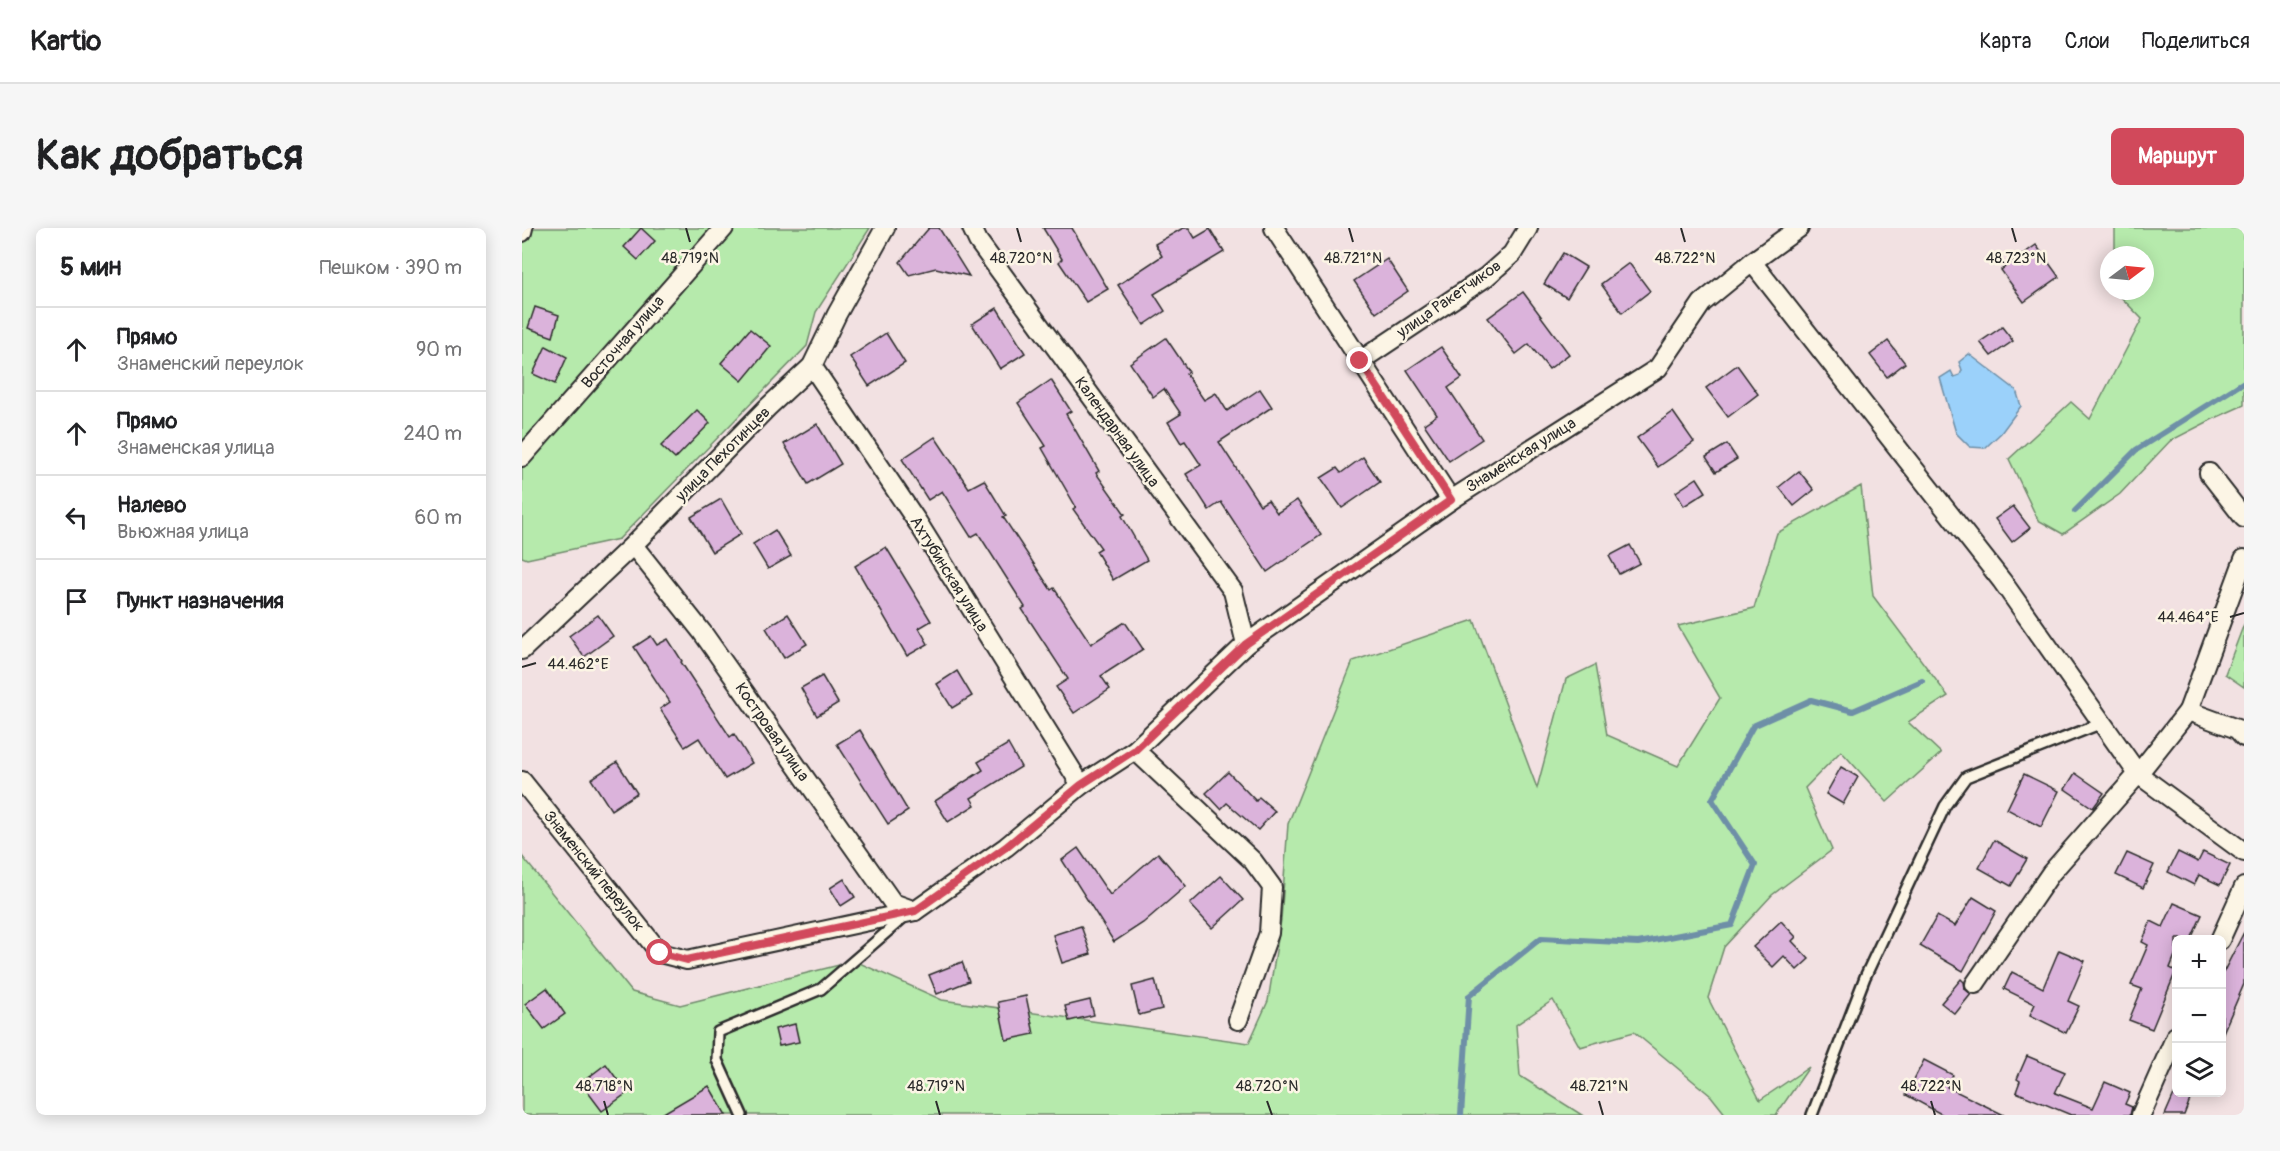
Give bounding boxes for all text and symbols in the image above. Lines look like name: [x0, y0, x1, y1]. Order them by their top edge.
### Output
text: Kartio: [30, 24, 101, 59]
text: Карта: [1979, 28, 2031, 55]
text: Слои: [2064, 28, 2109, 55]
text: Поделиться: [2142, 28, 2250, 55]
button: Маршрут: [2111, 128, 2244, 185]
text: Как добраться: [36, 130, 303, 182]
north arrow: [2100, 246, 2154, 300]
text: 48.719°N: [661, 249, 719, 268]
text: 48.720°N: [990, 249, 1052, 268]
text: 48.721°N: [1324, 249, 1382, 268]
text: 48.722°N: [1655, 249, 1715, 268]
text: 48.723°N: [1986, 249, 2046, 268]
text: 5 мин: [60, 251, 121, 283]
text: Пешком · 390 m: [319, 255, 462, 280]
street label: улица Ракетчиков: [1392, 256, 1505, 343]
street label: Восточная улица: [577, 292, 669, 392]
text: Прямо: [117, 323, 177, 351]
icon: ahead: [60, 333, 93, 366]
text: 90 m: [416, 337, 462, 362]
route end: [1346, 347, 1372, 373]
text: Знаменский переулок: [117, 351, 304, 376]
street label: Календарная улица: [1070, 373, 1164, 491]
street label: улица Пехотинцев: [671, 402, 775, 506]
text: Прямо: [117, 407, 177, 435]
street label: Знаменская улица: [1462, 413, 1580, 497]
icon: ahead: [60, 417, 93, 450]
text: 240 m: [403, 421, 462, 446]
text: Знаменская улица: [117, 435, 275, 460]
text: Налево: [117, 491, 186, 519]
icon: left: [60, 501, 93, 534]
text: 60 m: [415, 505, 462, 530]
street label: Ахтубинская улица: [905, 513, 993, 635]
text: Вьюжная улица: [117, 519, 249, 544]
icon: arrive: [60, 585, 93, 618]
text: Пункт назначения: [117, 587, 284, 615]
text: 44.464°E: [2157, 608, 2219, 627]
text: 44.462°E: [548, 655, 609, 674]
street label: Костровая улица: [731, 679, 813, 785]
street label: Знаменский переулок: [539, 807, 649, 935]
map controls: [2172, 935, 2226, 1097]
button: +: [2172, 935, 2226, 989]
route start: [646, 939, 672, 965]
button: −: [2172, 989, 2226, 1043]
button: layers: [2172, 1043, 2226, 1097]
text: 48.718°N: [575, 1077, 633, 1096]
text: 48.719°N: [907, 1077, 965, 1096]
text: 48.720°N: [1236, 1077, 1298, 1096]
text: 48.721°N: [1570, 1077, 1628, 1096]
text: 48.722°N: [1901, 1077, 1961, 1096]

